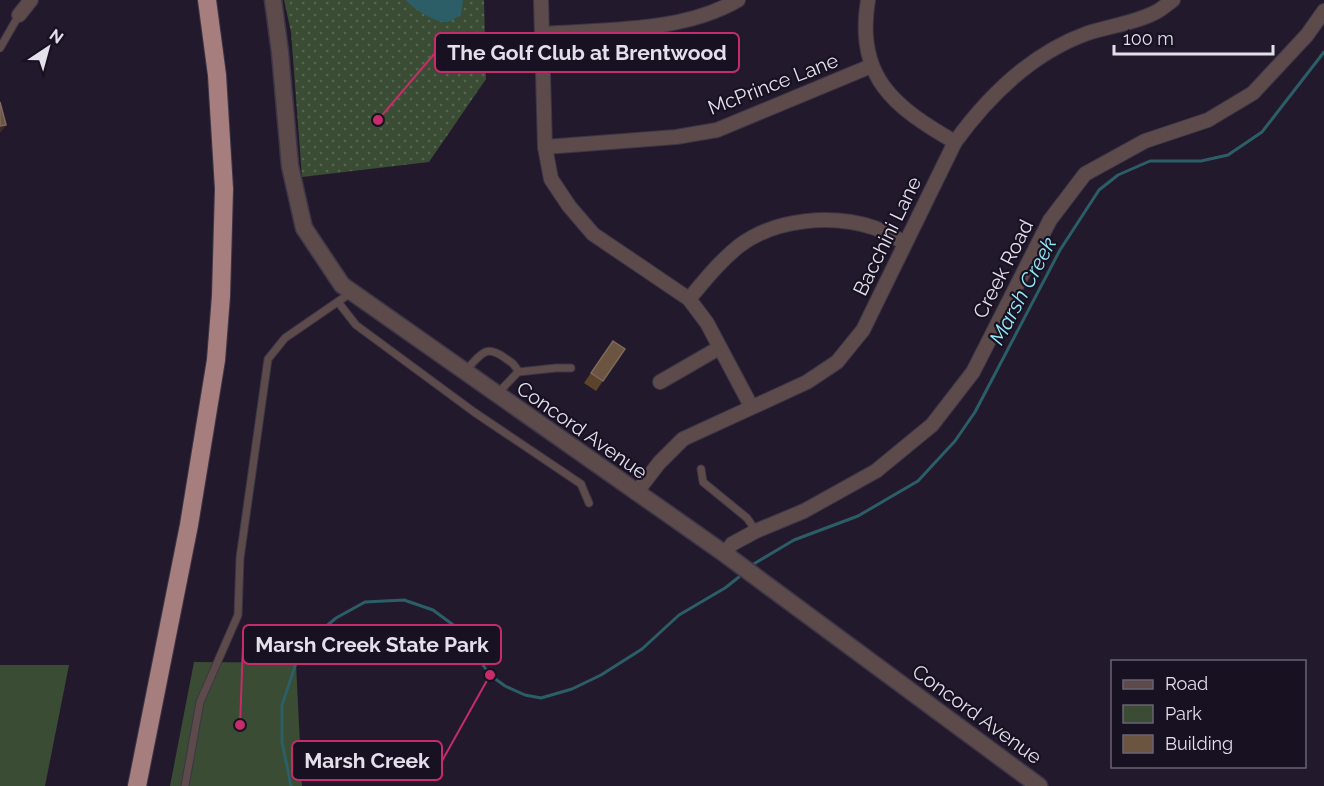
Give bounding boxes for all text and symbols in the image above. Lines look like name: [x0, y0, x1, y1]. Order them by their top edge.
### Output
north arrow: [18, 18, 78, 78]
scale bar: [1114, 18, 1273, 56]
text: N: [46, 25, 67, 48]
text: 100 m: [1123, 28, 1174, 49]
callout: The Golf Club at Brentwood: [435, 33, 739, 72]
text: The Golf Club at Brentwood: [447, 40, 727, 65]
street label: McPrince Lane: [705, 48, 842, 120]
street label: Bacchini Lane: [848, 172, 926, 299]
street label: Creek Road: [968, 216, 1038, 322]
water label: Marsh Creek: [984, 233, 1061, 349]
street label: Concord Avenue: [512, 376, 652, 484]
callout: Marsh Creek State Park: [243, 625, 501, 664]
text: Marsh Creek State Park: [255, 632, 489, 657]
street label: Concord Avenue: [908, 659, 1047, 769]
legend: [1111, 660, 1306, 768]
text: Road: [1165, 673, 1208, 694]
text: Park: [1165, 703, 1202, 724]
text: Building: [1165, 733, 1233, 754]
callout: Marsh Creek: [292, 741, 442, 780]
text: Marsh Creek: [304, 748, 430, 773]

